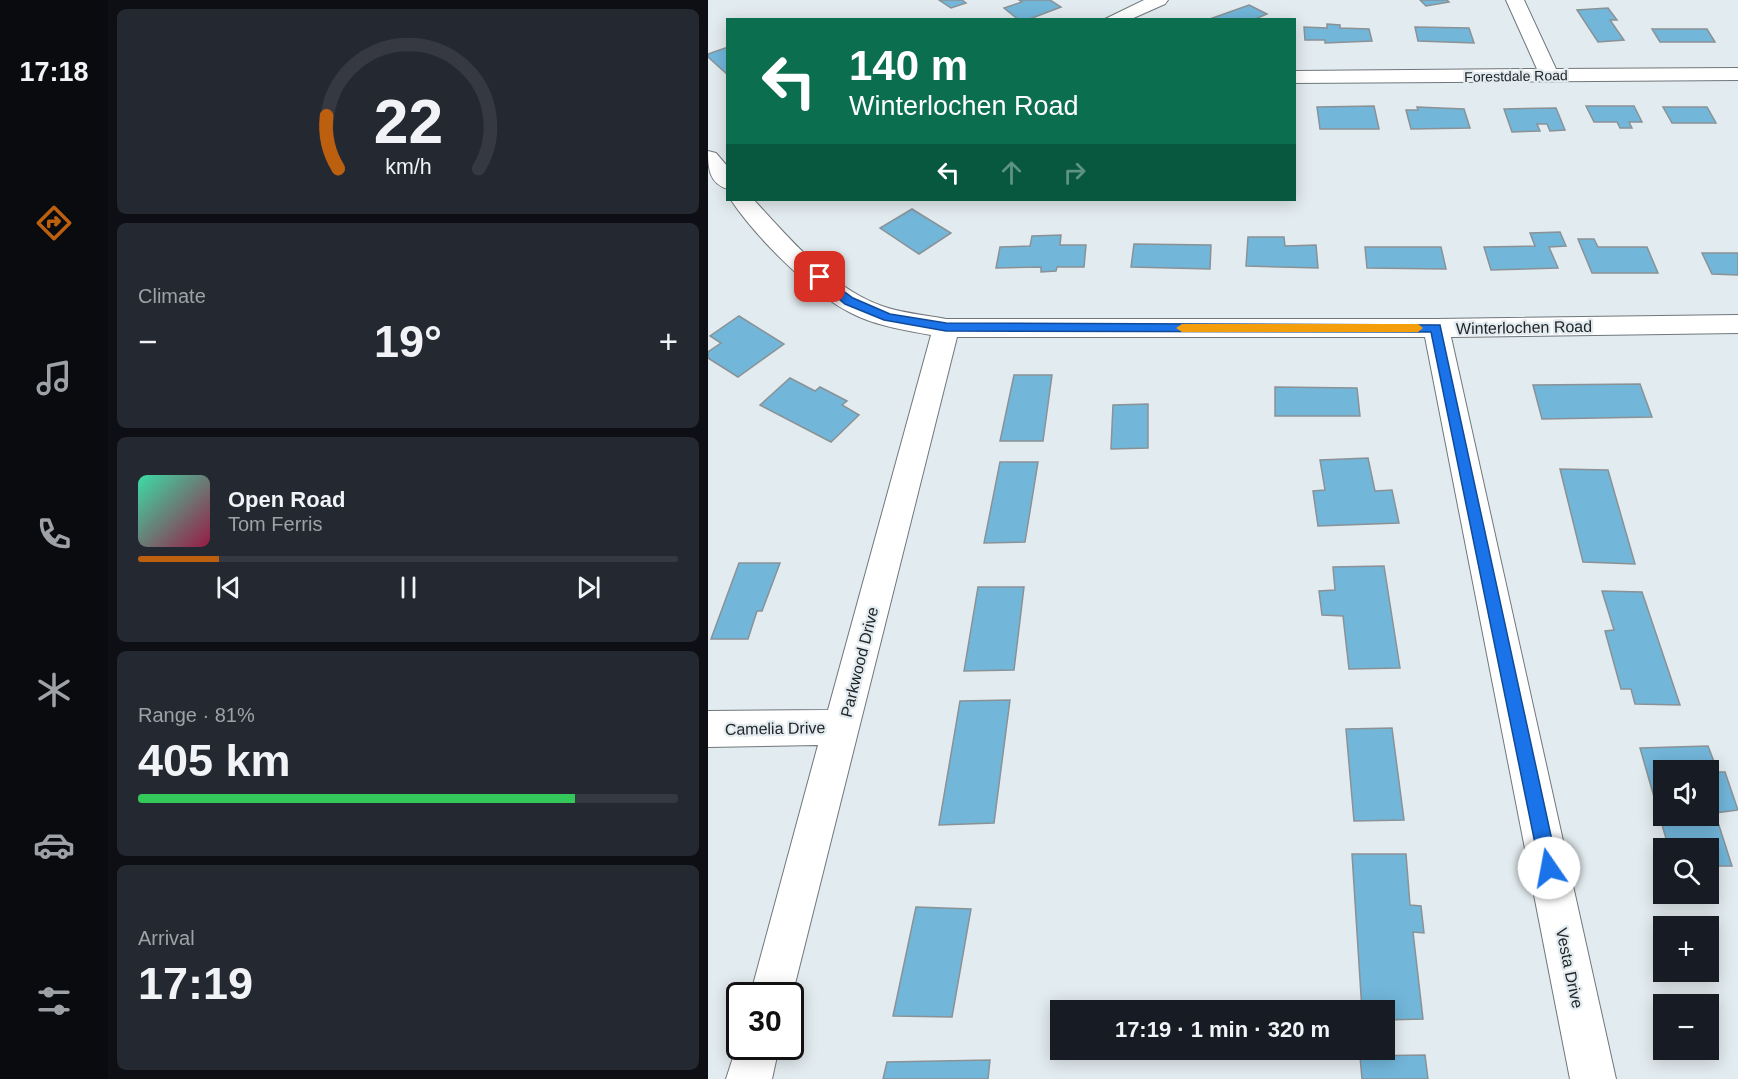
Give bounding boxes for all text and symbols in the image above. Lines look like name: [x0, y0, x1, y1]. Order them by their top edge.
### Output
icon: left: [750, 42, 828, 120]
text: 140 m: [849, 42, 968, 89]
text: 17:18: [19, 57, 89, 87]
street label: Forestdale Road: [1464, 67, 1568, 85]
text: 22: [373, 87, 443, 156]
text: Winterlochen Road: [849, 91, 1079, 121]
text: km/h: [385, 155, 431, 179]
icon: left: [932, 156, 965, 189]
icon: ahead: [995, 156, 1028, 189]
icon: right: [1058, 156, 1091, 189]
icon: directions: [33, 202, 75, 244]
pin: [794, 251, 845, 302]
icon: arrive: [803, 260, 836, 293]
text: Climate: [138, 285, 206, 307]
text: 19°: [374, 316, 442, 367]
street label: Winterlochen Road: [1456, 318, 1592, 337]
text: −: [138, 323, 157, 360]
text: +: [659, 323, 678, 360]
icon: music: [33, 357, 75, 399]
text: Open Road: [228, 487, 345, 512]
icon: phone: [33, 513, 75, 555]
text: Tom Ferris: [228, 513, 322, 535]
icon: previous: [212, 571, 245, 604]
icon: pause: [392, 571, 425, 604]
icon: next: [572, 571, 605, 604]
street label: Parkwood Drive: [838, 605, 881, 719]
icon: climate: [33, 669, 75, 711]
text: Range · 81%: [138, 704, 255, 726]
street label: Camelia Drive: [725, 719, 825, 738]
text: 405 km: [138, 735, 291, 786]
map controls: [1653, 760, 1719, 1060]
button: sound: [1653, 760, 1719, 826]
icon: car: [33, 824, 75, 866]
position arrow: [1517, 836, 1581, 900]
button: search: [1653, 838, 1719, 904]
button: +: [1653, 916, 1719, 982]
street label: Vesta Drive: [1553, 926, 1586, 1010]
text: Arrival: [138, 927, 195, 949]
text: 17:19: [138, 958, 253, 1009]
icon: filters: [33, 980, 75, 1022]
speed limit sign: 30: [726, 982, 804, 1060]
button: −: [1653, 994, 1719, 1060]
text: 17:19 · 1 min · 320 m: [1115, 1017, 1330, 1042]

